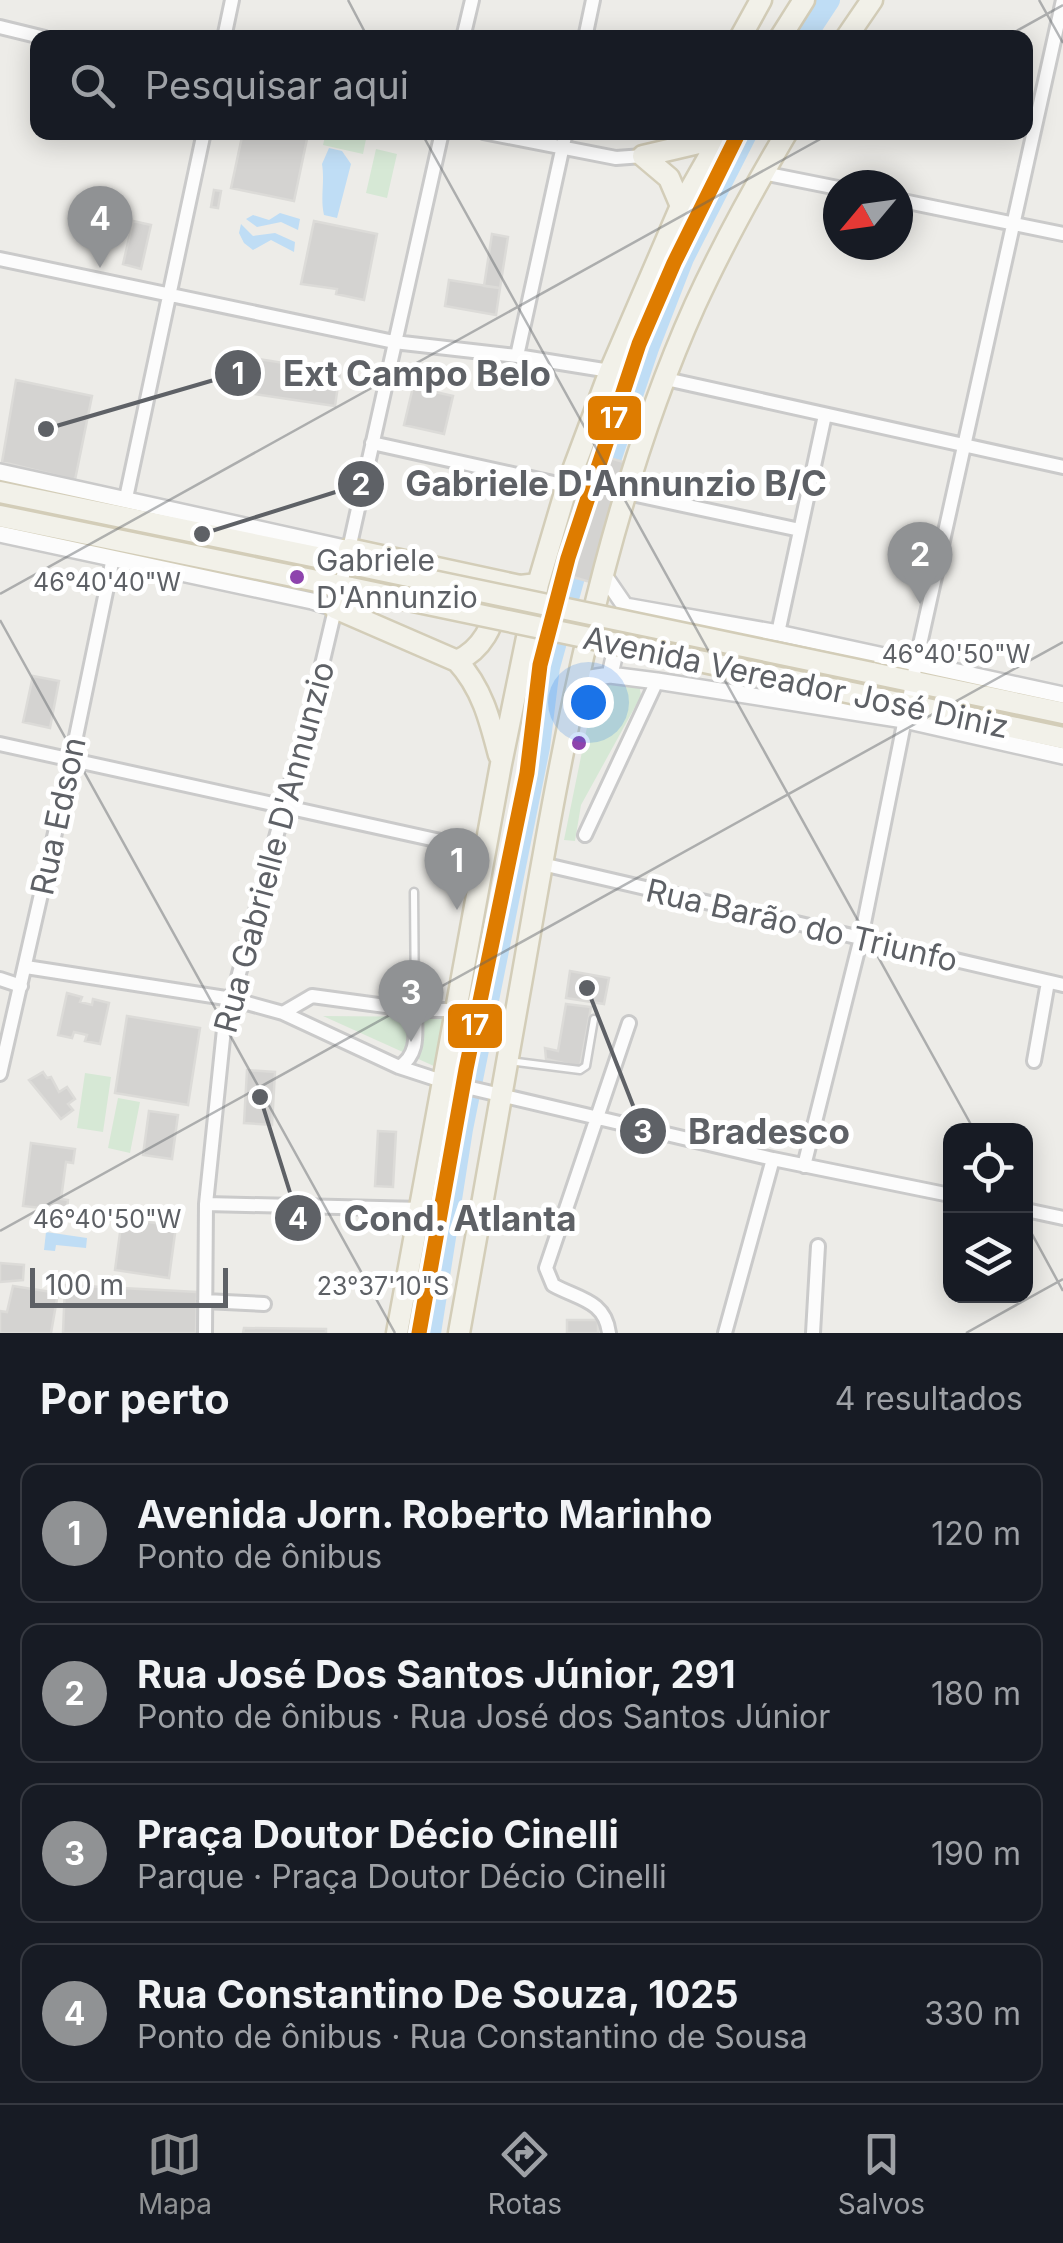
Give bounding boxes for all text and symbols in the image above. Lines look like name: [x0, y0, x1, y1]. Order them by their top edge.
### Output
search box: [30, 30, 1033, 140]
icon: search: [65, 58, 120, 113]
text: Pesquisar aqui: [145, 62, 409, 108]
north arrow: [823, 170, 913, 260]
pin: 4: [68, 186, 132, 268]
callout: Ext Campo Belo: [213, 341, 571, 406]
text: Ext Campo Belo: [283, 352, 551, 394]
text: 1: [232, 355, 244, 391]
line badge: 17: [586, 394, 643, 442]
text: 17: [600, 401, 628, 435]
callout: Gabriele D'Annunzio B/C: [336, 452, 847, 517]
text: Gabriele D'Annunzio B/C: [405, 462, 827, 504]
text: 2: [352, 466, 370, 502]
pin: 2: [888, 522, 952, 604]
place label: Gabriele D'Annunzio: [316, 542, 478, 615]
text: 46°40'40"W: [33, 567, 181, 597]
marker: Gabriele D'Annunzio: [287, 567, 307, 587]
street label: Avenida Vereador José Diniz: [580, 618, 1012, 746]
text: 46°40'50"W: [882, 639, 1030, 669]
street label: Rua Gabrielle D'Annunzio: [206, 657, 342, 1037]
your location: [563, 677, 614, 728]
unlabelled marker: [569, 733, 589, 753]
street label: Rua Edson: [22, 734, 94, 898]
pin: 1: [424, 828, 490, 910]
street label: Rua Barão do Triunfo: [642, 870, 962, 980]
pin: 3: [378, 960, 444, 1042]
line badge: 17: [446, 1002, 504, 1050]
text: 17: [461, 1008, 489, 1042]
callout: Bradesco: [618, 1099, 870, 1164]
text: Bradesco: [688, 1110, 850, 1152]
text: 3: [633, 1113, 653, 1149]
map controls: [943, 1123, 1033, 1303]
button: locate: [943, 1123, 1033, 1213]
callout: Cond. Atlanta: [273, 1186, 597, 1251]
text: Cond. Atlanta: [343, 1197, 577, 1239]
text: 4: [288, 1200, 308, 1236]
text: 46°40'50"W: [33, 1204, 181, 1234]
button: layers: [943, 1213, 1033, 1303]
scale bar: [30, 1263, 228, 1308]
text: 100 m: [45, 1268, 124, 1302]
text: 23°37'10"S: [317, 1271, 449, 1301]
text: Por perto: [40, 1373, 230, 1424]
text: 4 resultados: [835, 1379, 1023, 1418]
text: Avenida Jorn. Roberto Marinho: [137, 1491, 713, 1537]
text: 1: [68, 1514, 81, 1553]
text: 120 m: [931, 1514, 1021, 1553]
text: Ponto de ônibus: [137, 1537, 382, 1576]
text: Rua José Dos Santos Júnior, 291: [137, 1651, 736, 1697]
text: 2: [64, 1674, 85, 1713]
text: 180 m: [931, 1674, 1021, 1713]
text: Ponto de ônibus · Rua José dos Santos Júnior: [137, 1697, 830, 1736]
text: Praça Doutor Décio Cinelli: [137, 1811, 619, 1857]
text: 3: [64, 1834, 85, 1873]
text: 190 m: [931, 1834, 1021, 1873]
text: Parque · Praça Doutor Décio Cinelli: [137, 1857, 667, 1896]
text: Rua Constantino De Souza, 1025: [137, 1971, 739, 2017]
text: 4: [64, 1994, 85, 2033]
text: 330 m: [924, 1994, 1021, 2033]
text: Ponto de ônibus · Rua Constantino de Sousa: [137, 2017, 808, 2056]
tab: Mapa: [138, 2127, 212, 2221]
tab: Rotas: [488, 2127, 562, 2221]
tab: Salvos: [838, 2127, 925, 2221]

